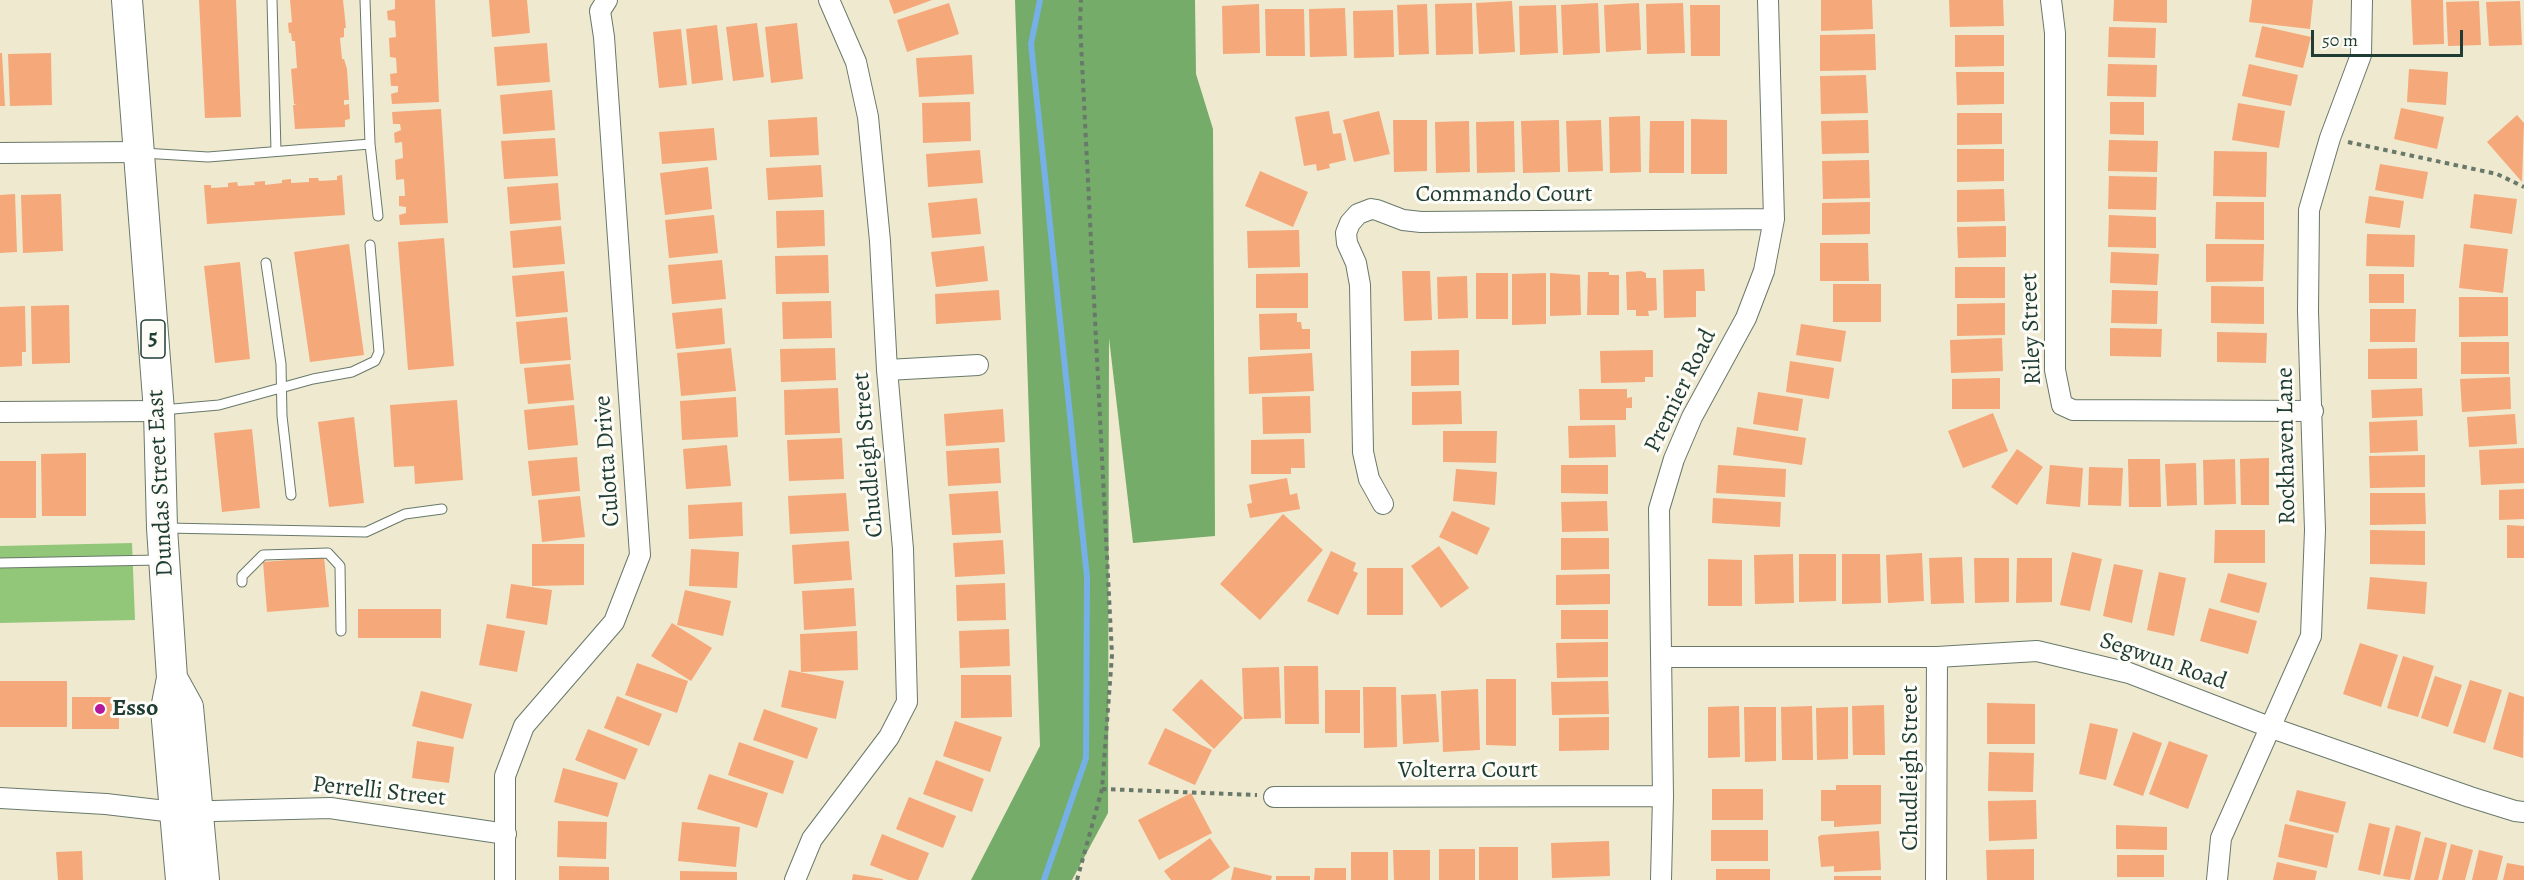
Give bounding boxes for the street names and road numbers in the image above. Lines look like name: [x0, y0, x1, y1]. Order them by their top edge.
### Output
street label: Commando Court: [1416, 181, 1592, 209]
street label: Riley Street: [2016, 272, 2048, 386]
road number: 5: [141, 320, 165, 358]
street label: Premier Road: [1639, 324, 1723, 458]
street label: Rockhaven Lane: [2271, 367, 2303, 525]
street label: Chudleigh Street: [847, 371, 891, 539]
street label: Dundas Street East: [142, 389, 180, 577]
street label: Culotta Drive: [589, 394, 627, 528]
street label: Segwun Road: [2096, 627, 2230, 697]
street label: Chudleigh Street: [1897, 685, 1925, 851]
street label: Volterra Court: [1398, 757, 1538, 785]
street label: Perrelli Street: [311, 771, 447, 813]

